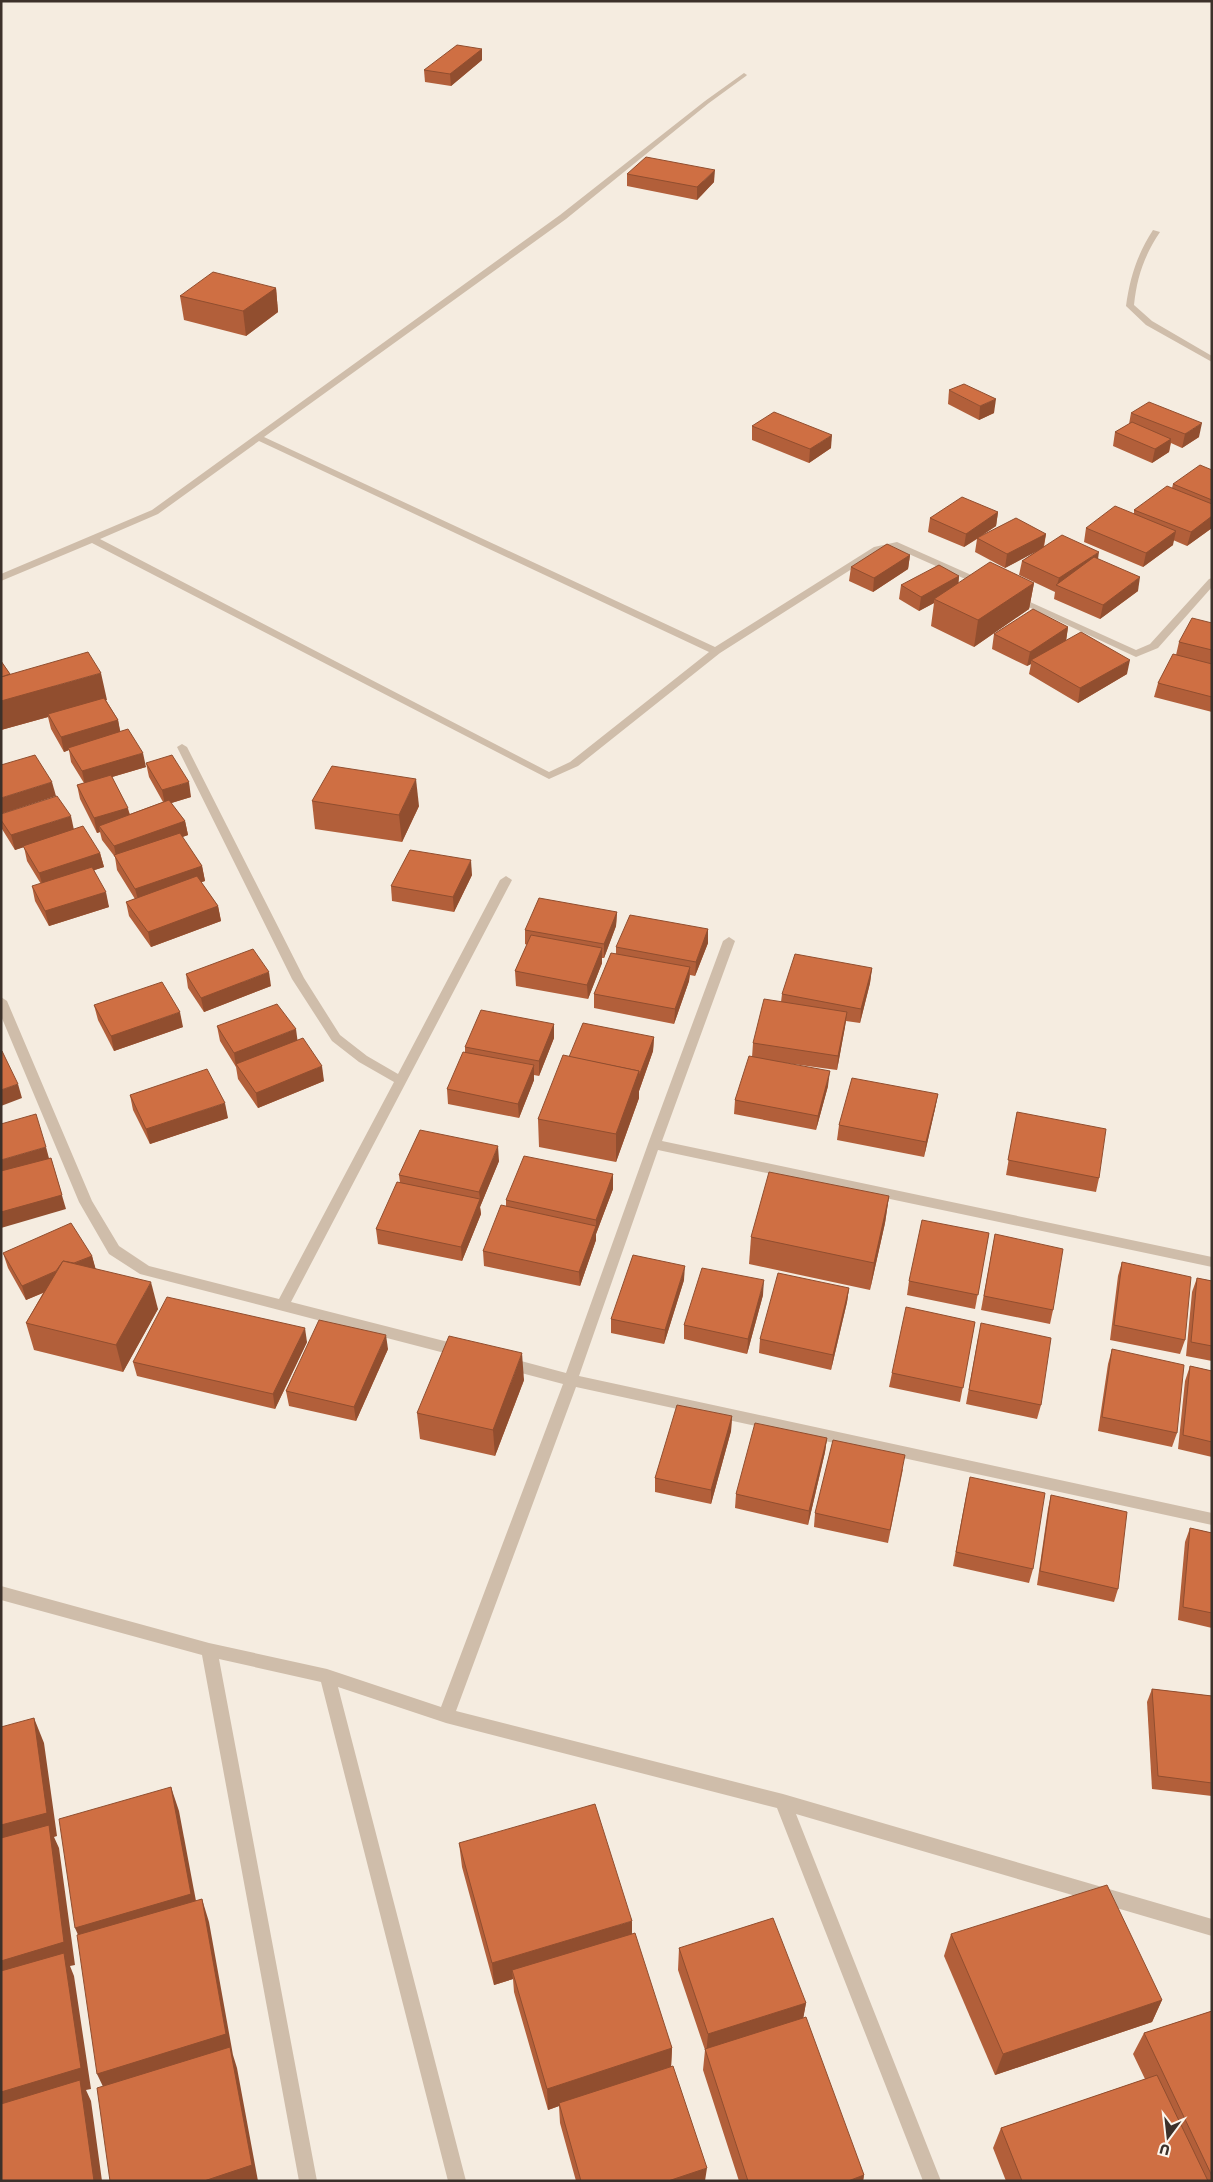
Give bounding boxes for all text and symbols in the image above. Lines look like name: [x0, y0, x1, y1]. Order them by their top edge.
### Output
north arrow: [1143, 2112, 1193, 2162]
text: U: [1157, 2139, 1172, 2160]

